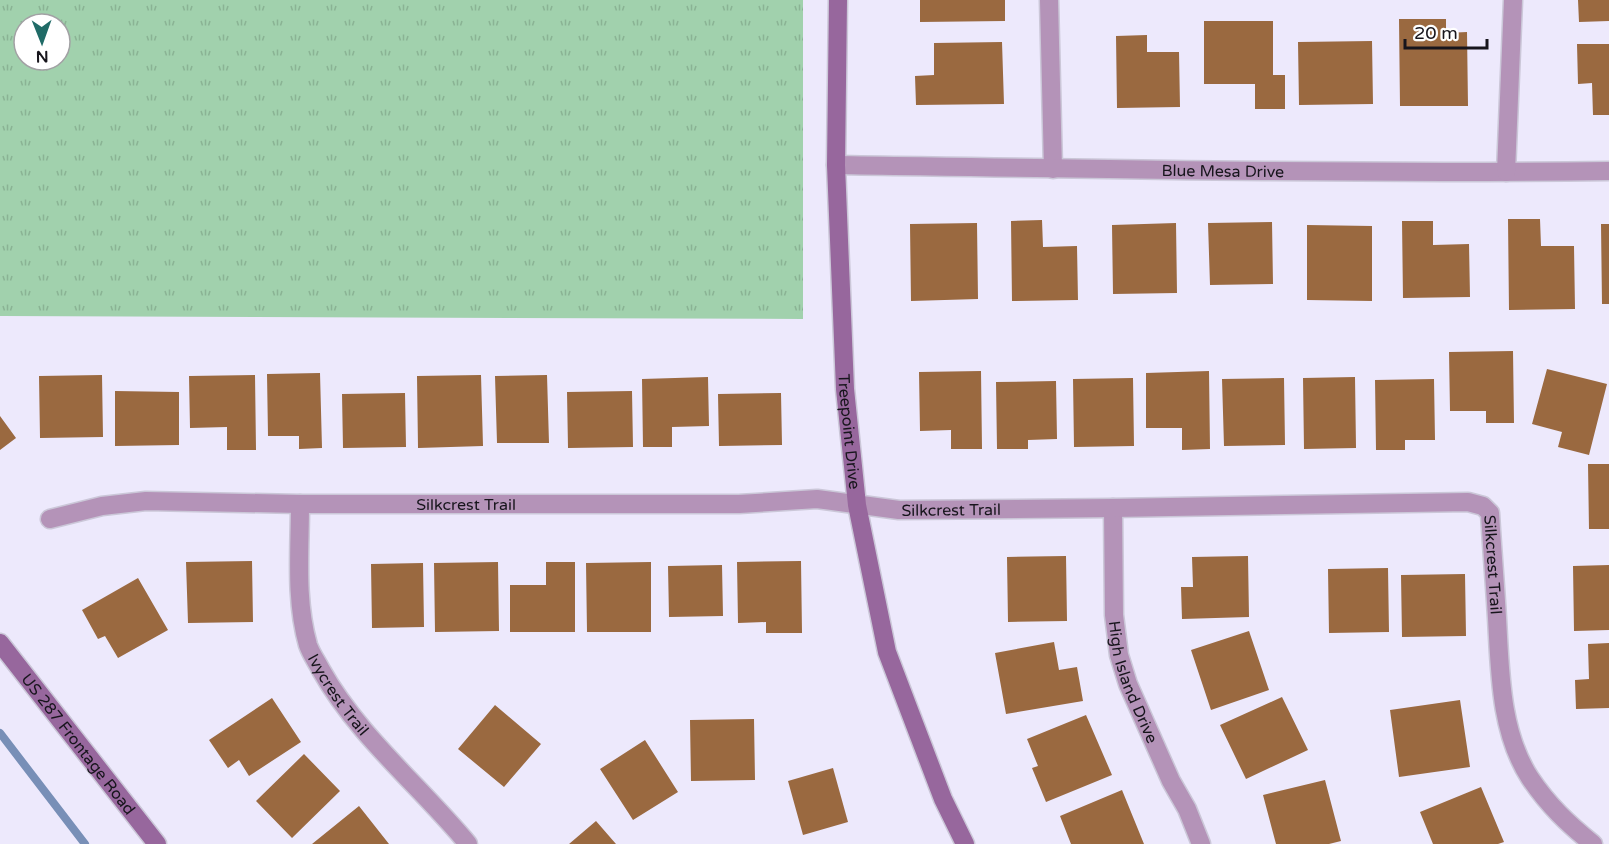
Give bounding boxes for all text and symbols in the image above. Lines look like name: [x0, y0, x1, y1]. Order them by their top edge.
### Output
north arrow: [12, 12, 72, 72]
scale bar: [1405, 12, 1488, 50]
text: 20 m: [1414, 22, 1458, 44]
text: N: [36, 46, 49, 66]
street label: Blue Mesa Drive: [1161, 161, 1284, 182]
street label: Treepoint Drive: [833, 373, 864, 490]
street label: Silkcrest Trail: [416, 495, 516, 515]
street label: Silkcrest Trail: [901, 500, 1001, 521]
street label: Silkcrest Trail: [1479, 514, 1506, 615]
street label: High Island Drive: [1104, 620, 1162, 747]
street label: Ivycrest Trail: [303, 650, 373, 740]
street label: US 287 Frontage Road: [17, 670, 139, 819]

